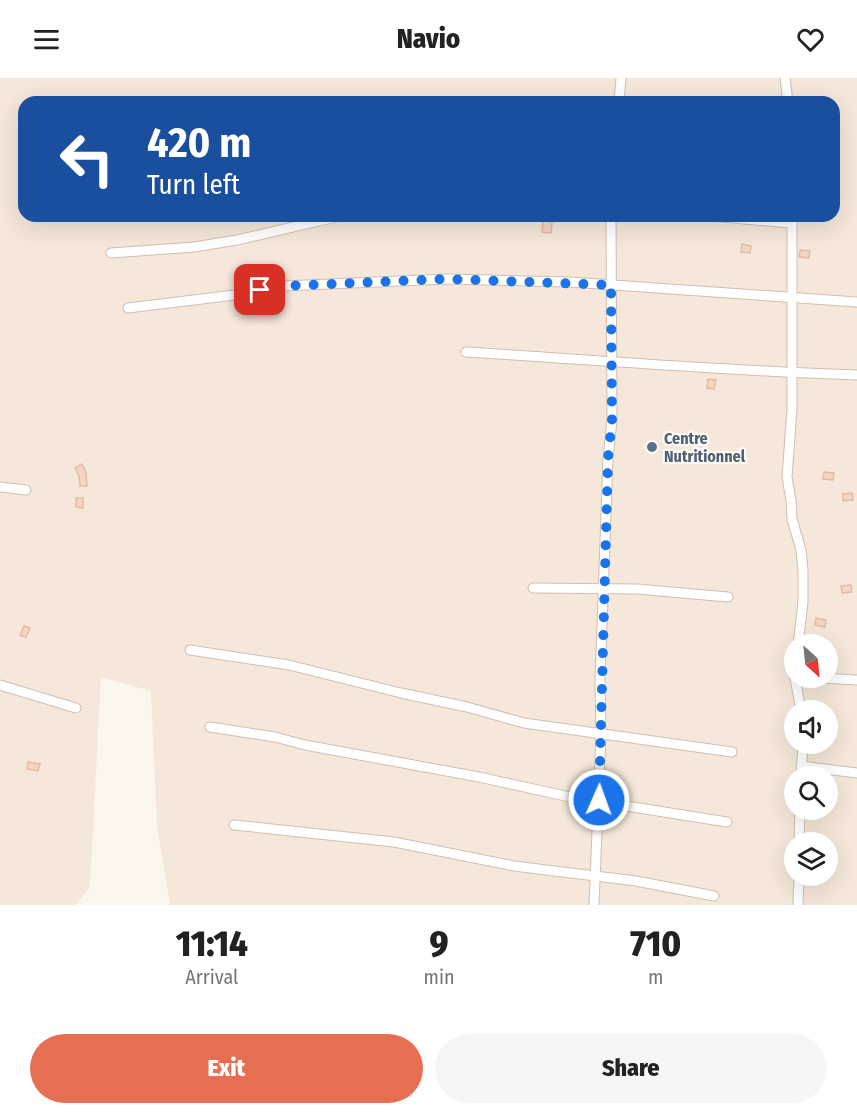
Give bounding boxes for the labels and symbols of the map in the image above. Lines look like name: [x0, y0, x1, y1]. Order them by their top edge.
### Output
pin: [234, 264, 285, 315]
place label: Centre Nutritionnel: [664, 429, 746, 466]
marker: Centre Nutritionnel: [645, 440, 659, 454]
north arrow: [784, 634, 838, 688]
position arrow: [567, 768, 631, 832]

